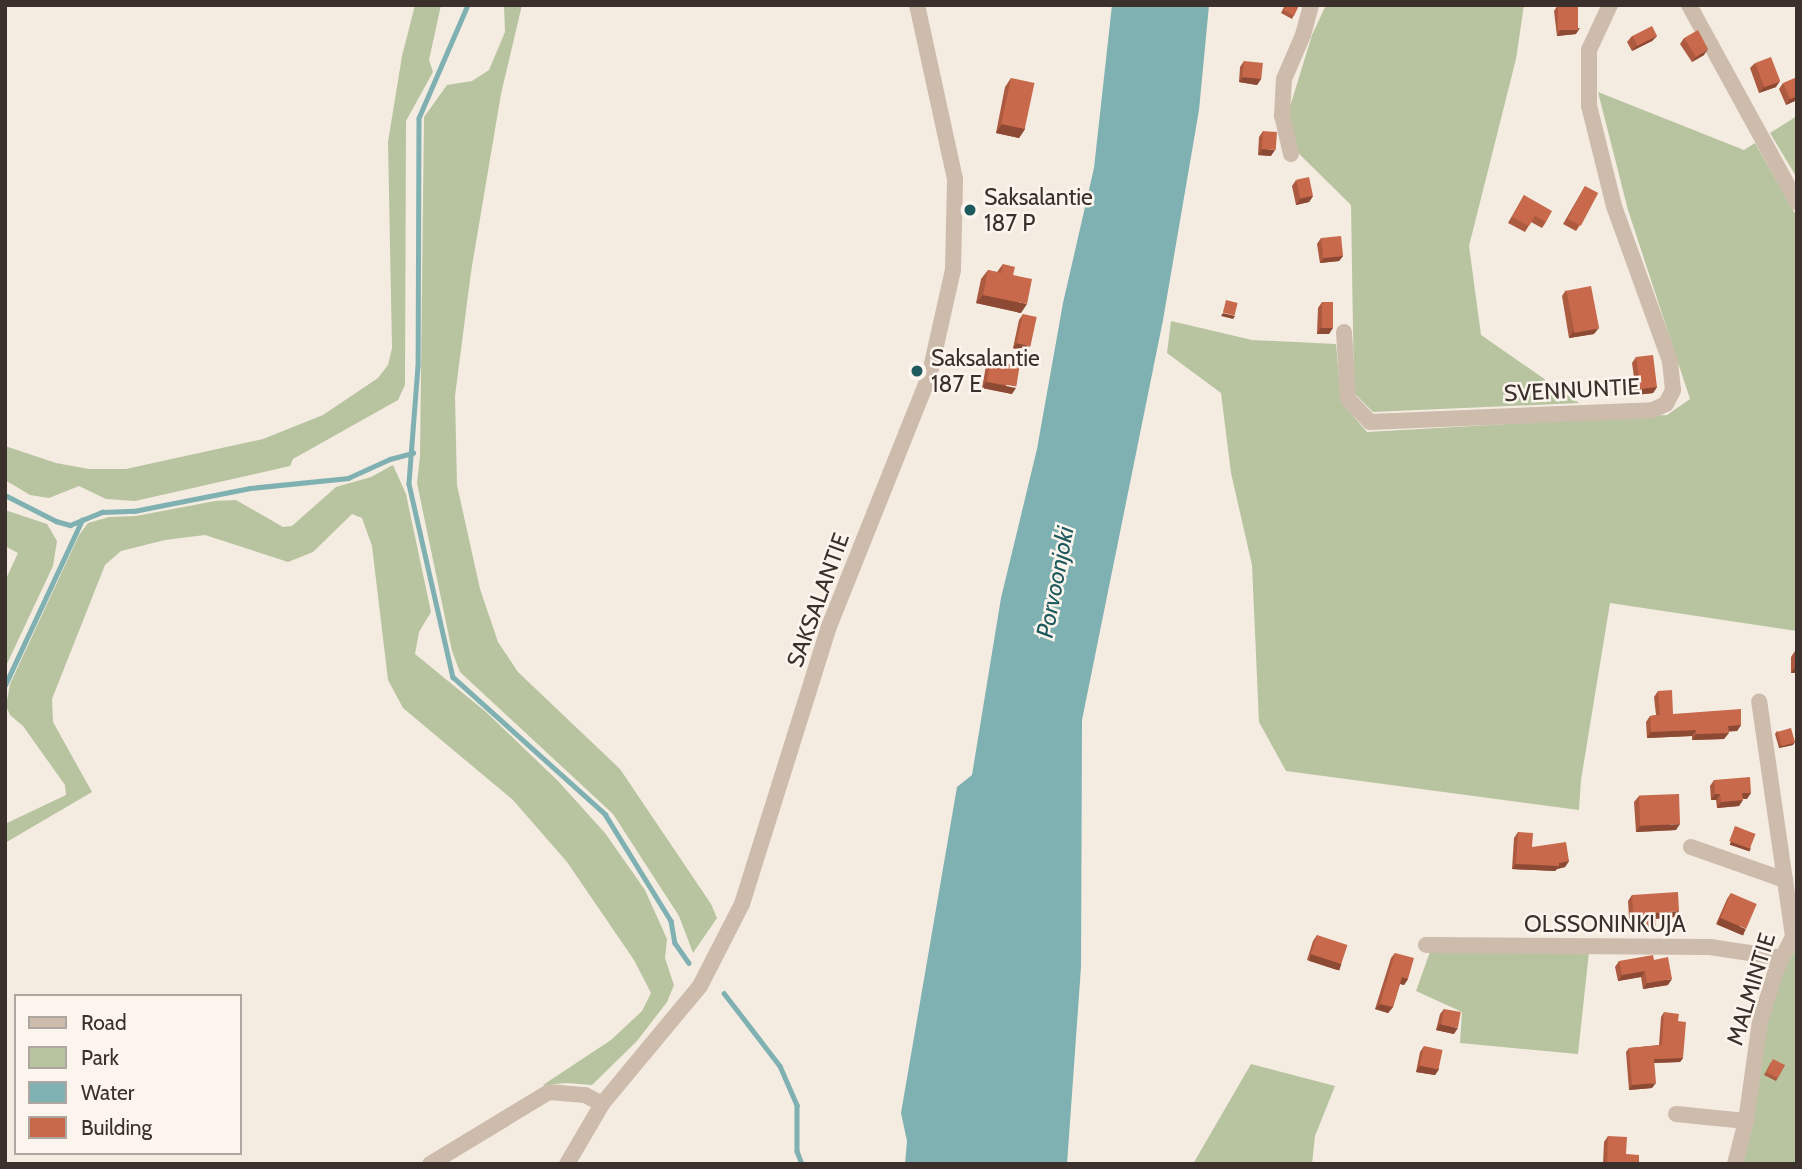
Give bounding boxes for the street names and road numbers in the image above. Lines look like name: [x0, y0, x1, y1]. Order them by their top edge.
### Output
street label: SVENNUNTIE: [1503, 373, 1641, 407]
street label: SAKSALANTIE: [781, 529, 855, 671]
street label: OLSSONINKUJA: [1524, 910, 1686, 938]
street label: MALMINTIE: [1721, 930, 1781, 1048]

